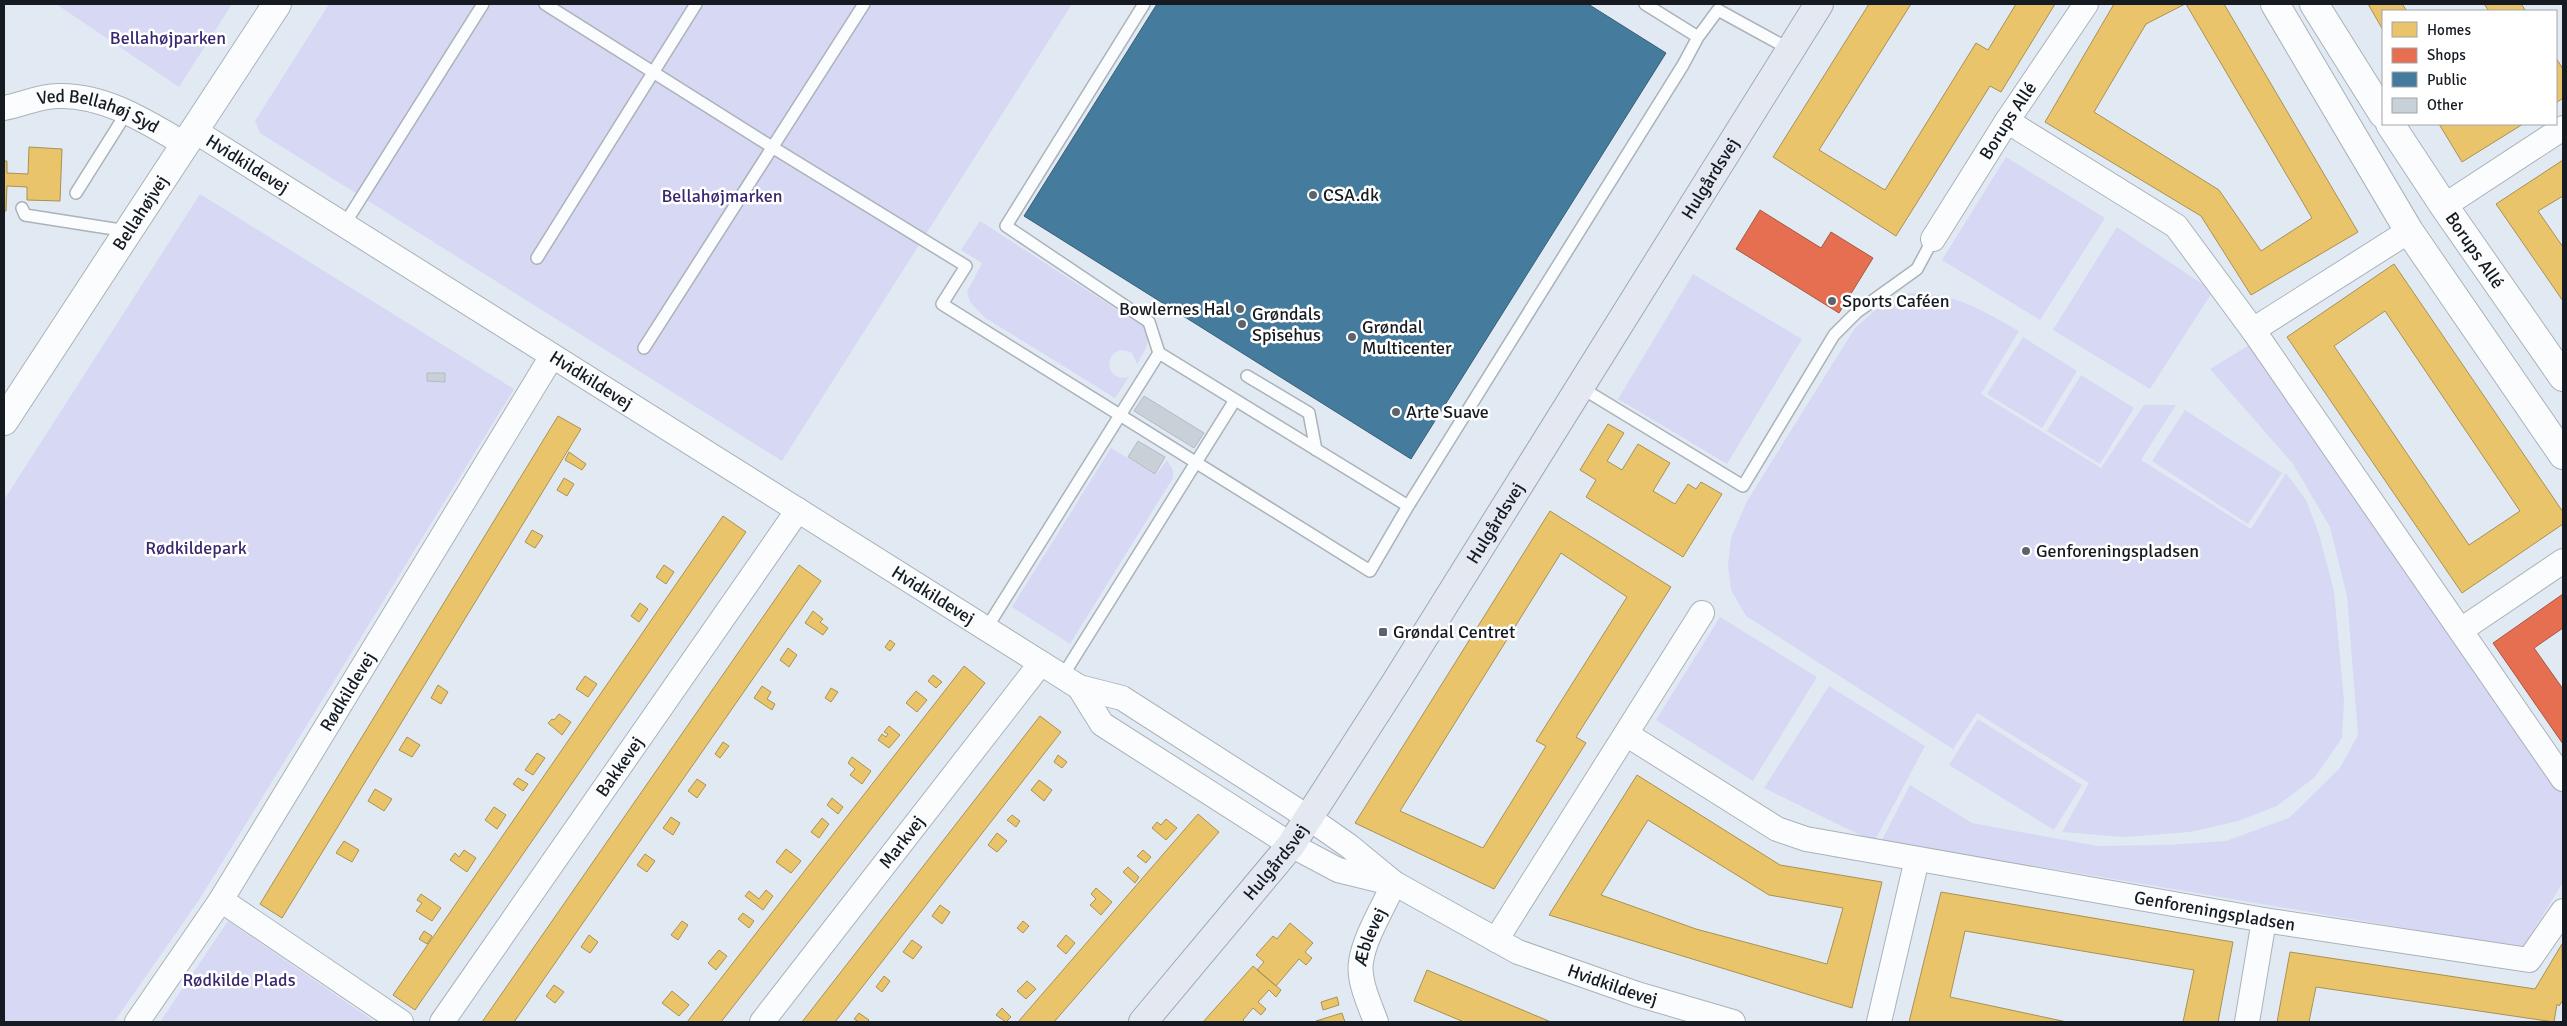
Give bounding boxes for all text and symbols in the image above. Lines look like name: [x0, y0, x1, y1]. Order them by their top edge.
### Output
legend: [2382, 10, 2557, 125]
text: Homes: [2427, 21, 2471, 39]
park label: Bellahøjparken: [110, 27, 226, 49]
text: Shops: [2427, 46, 2466, 64]
text: Public: [2427, 71, 2467, 89]
street label: Borups Allé: [1975, 78, 2041, 164]
street label: Ved Bellahøj Syd: [35, 85, 163, 138]
text: Other: [2427, 96, 2464, 114]
street label: Hvidkildevej: [202, 130, 293, 198]
street label: Hulgårdsvej: [1676, 134, 1744, 223]
street label: Bellahøjvej: [108, 171, 173, 254]
place label: CSA.dk: [1323, 184, 1379, 206]
park label: Bellahøjmarken: [661, 185, 783, 207]
marker: CSA.dk: [1307, 189, 1319, 201]
street label: Borups Allé: [2441, 208, 2509, 293]
place label: Sports Caféen: [1842, 290, 1950, 312]
marker: Sports Caféen: [1826, 295, 1838, 307]
place label: Bowlernes Hal: [1119, 298, 1230, 320]
marker: Bowlernes Hal: [1234, 303, 1246, 315]
place label: Grøndals Spisehus: [1252, 303, 1321, 346]
place label: Grøndal Multicenter: [1362, 316, 1452, 359]
marker: Grøndals Spisehus: [1236, 318, 1248, 330]
marker: Grøndal Multicenter: [1346, 331, 1358, 343]
street label: Hvidkildevej: [546, 346, 637, 414]
place label: Arte Suave: [1406, 401, 1489, 423]
marker: Arte Suave: [1390, 406, 1402, 418]
street label: Hulgårdsvej: [1462, 478, 1529, 568]
park label: Rødkildepark: [145, 537, 247, 559]
place label: Genforeningspladsen: [2036, 540, 2199, 562]
marker: Genforeningspladsen: [2020, 545, 2032, 557]
street label: Hvidkildevej: [888, 561, 979, 630]
place label: Grøndal Centret: [1393, 621, 1515, 643]
marker: Grøndal Centret: [1377, 626, 1389, 638]
street label: Rødkildevej: [315, 648, 380, 735]
street label: Bakkevej: [591, 732, 648, 801]
street label: Markvej: [874, 811, 929, 873]
street label: Hulgårdsvej: [1239, 820, 1313, 905]
street label: Genforeningspladsen: [2132, 886, 2297, 936]
street label: Æblevej: [1349, 904, 1391, 968]
street label: Hvidkildevej: [1564, 959, 1660, 1010]
park label: Rødkilde Plads: [182, 969, 296, 991]

